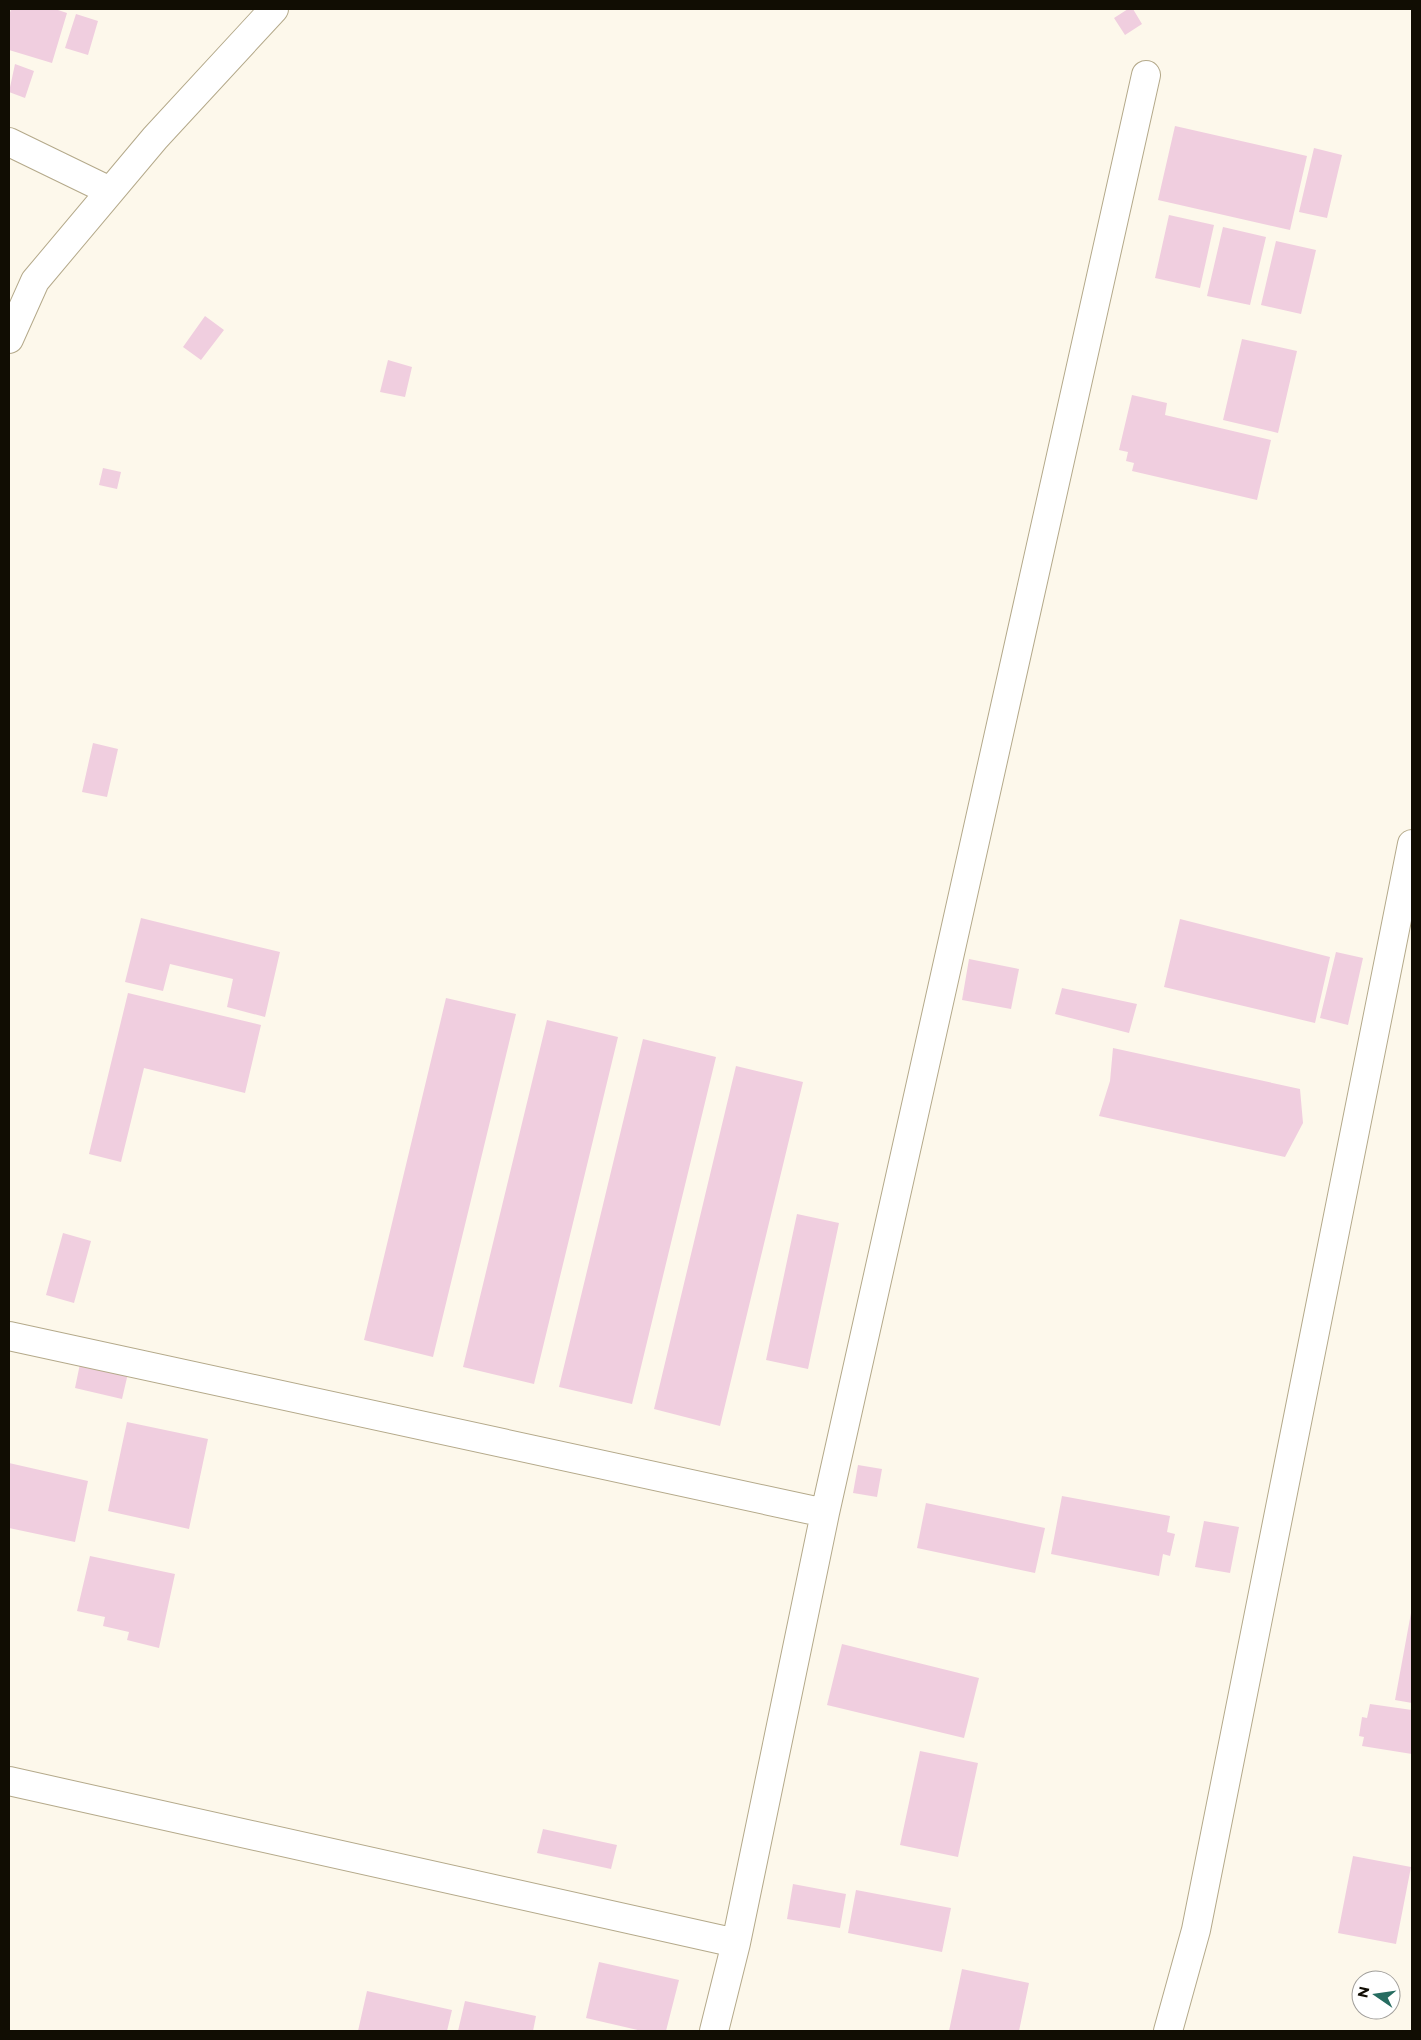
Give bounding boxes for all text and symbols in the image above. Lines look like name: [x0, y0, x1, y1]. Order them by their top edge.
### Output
north arrow: [1351, 1970, 1401, 2020]
text: N: [1353, 1985, 1373, 2000]

